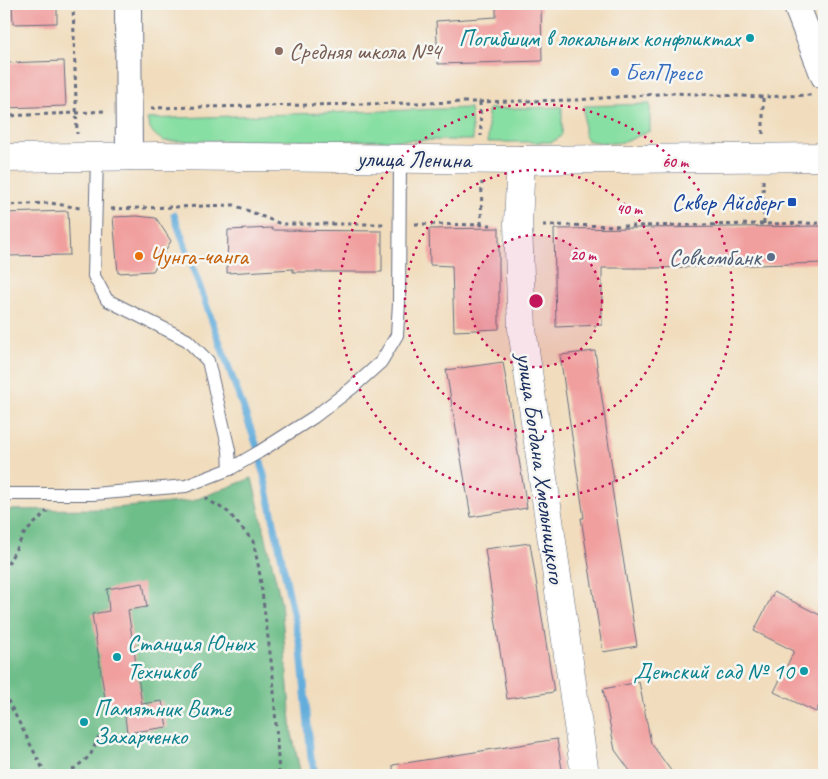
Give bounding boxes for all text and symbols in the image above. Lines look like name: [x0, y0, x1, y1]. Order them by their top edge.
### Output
place label: Погибшим в локальных конфликтах: [458, 23, 742, 53]
marker: Погибшим в локальных конфликтах: [744, 32, 756, 44]
place label: Средняя школа №4: [289, 36, 443, 66]
marker: Средняя школа №4: [273, 45, 285, 57]
place label: БелПресс: [625, 57, 704, 87]
marker: БелПресс: [609, 66, 621, 78]
street label: улица Ленина: [355, 143, 473, 175]
text: 60 m: [662, 153, 689, 172]
place label: Сквер Айсберг: [672, 187, 785, 217]
marker: Сквер Айсберг: [786, 196, 798, 208]
text: 40 m: [616, 200, 643, 219]
place label: Чунга-чанга: [149, 241, 249, 271]
place label: Совкомбанк: [669, 242, 763, 272]
text: 20 m: [570, 246, 597, 265]
marker: Чунга-чанга: [133, 250, 145, 262]
marker: Совкомбанк: [765, 251, 777, 263]
centre of rings: [527, 292, 545, 310]
street label: улица Богдана Хмельницкого: [510, 349, 572, 587]
place label: Станция Юных Техников: [127, 628, 256, 686]
marker: Станция Юных Техников: [111, 651, 123, 663]
place label: Детский сад № 10: [633, 656, 796, 686]
marker: Детский сад № 10: [798, 665, 810, 677]
place label: Памятник Вите Захарченко: [94, 693, 233, 751]
marker: Памятник Вите Захарченко: [78, 716, 90, 728]

